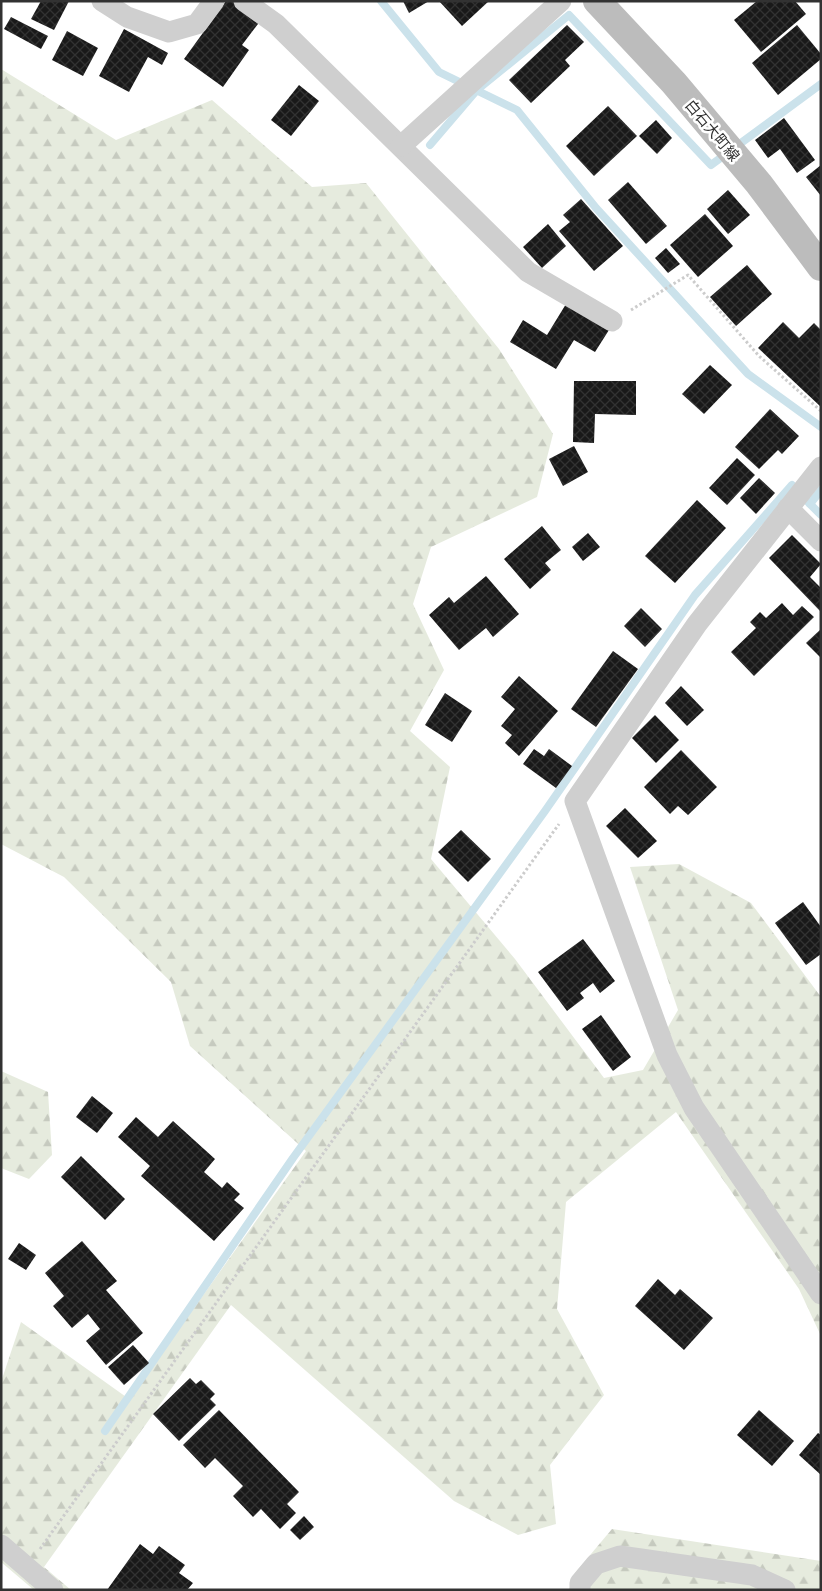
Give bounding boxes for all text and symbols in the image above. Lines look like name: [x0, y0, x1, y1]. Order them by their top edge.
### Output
street label: 白石大町線: [681, 95, 745, 165]

